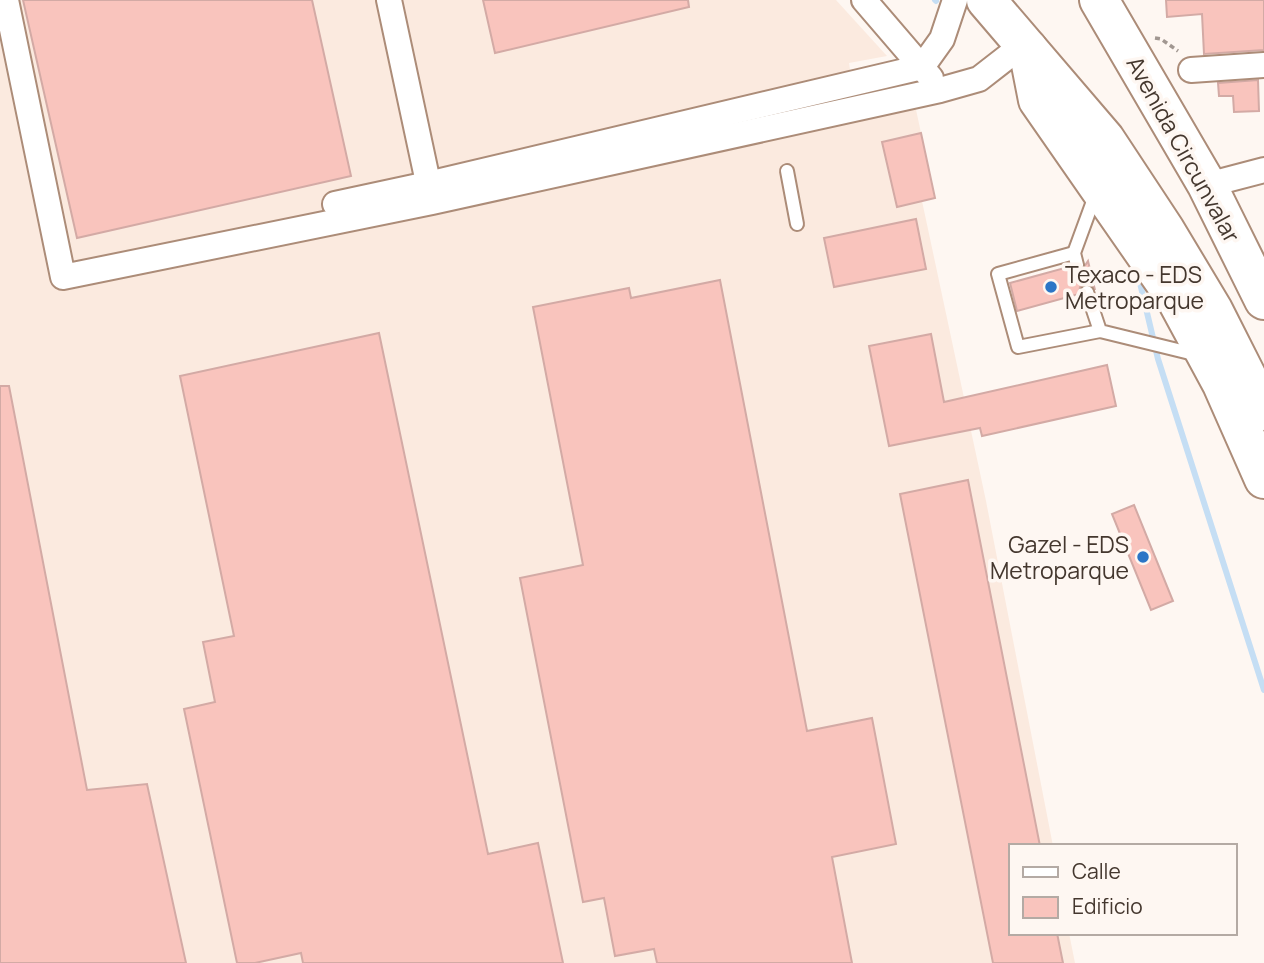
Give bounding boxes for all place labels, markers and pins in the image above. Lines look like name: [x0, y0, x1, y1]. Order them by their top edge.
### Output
place label: Texaco - EDS Metroparque: [1065, 258, 1204, 316]
marker: Texaco - EDS Metroparque: [1043, 279, 1059, 295]
place label: Gazel - EDS Metroparque: [990, 528, 1129, 586]
marker: Gazel - EDS Metroparque: [1135, 549, 1151, 565]

